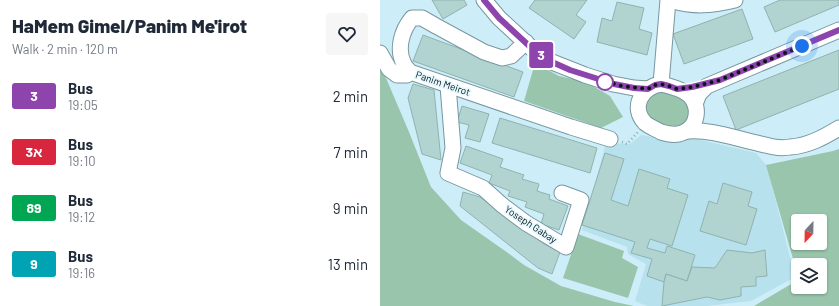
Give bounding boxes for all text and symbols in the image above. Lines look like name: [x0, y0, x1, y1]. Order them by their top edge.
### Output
button: heart: [326, 13, 368, 55]
text: HaMem Gimel/Panim Me'irot: [12, 14, 247, 37]
your location: [792, 36, 812, 56]
text: Walk · 2 min · 120 m: [12, 41, 118, 57]
line badge: 3: [528, 42, 554, 68]
text: 3: [537, 46, 545, 63]
street label: Panim Meirot: [414, 68, 472, 98]
unlabelled marker: [596, 73, 614, 91]
text: Bus: [68, 79, 93, 97]
text: 3: [30, 87, 38, 104]
text: 2 min: [333, 87, 368, 105]
text: 19:05: [68, 97, 98, 113]
text: Bus: [68, 135, 93, 153]
text: 3א: [25, 143, 43, 160]
text: 7 min: [334, 143, 368, 161]
text: 19:10: [68, 153, 96, 169]
text: Bus: [68, 191, 93, 209]
text: 89: [26, 199, 42, 216]
text: 9 min: [333, 199, 368, 217]
street label: Yoseph Gabay: [503, 203, 560, 246]
text: 19:12: [68, 209, 95, 225]
north arrow: [791, 214, 827, 250]
map controls: [791, 214, 827, 294]
text: Bus: [68, 247, 93, 265]
text: 9: [30, 255, 38, 272]
text: 13 min: [328, 255, 368, 273]
button: layers: [791, 258, 827, 294]
text: 19:16: [68, 265, 95, 281]

